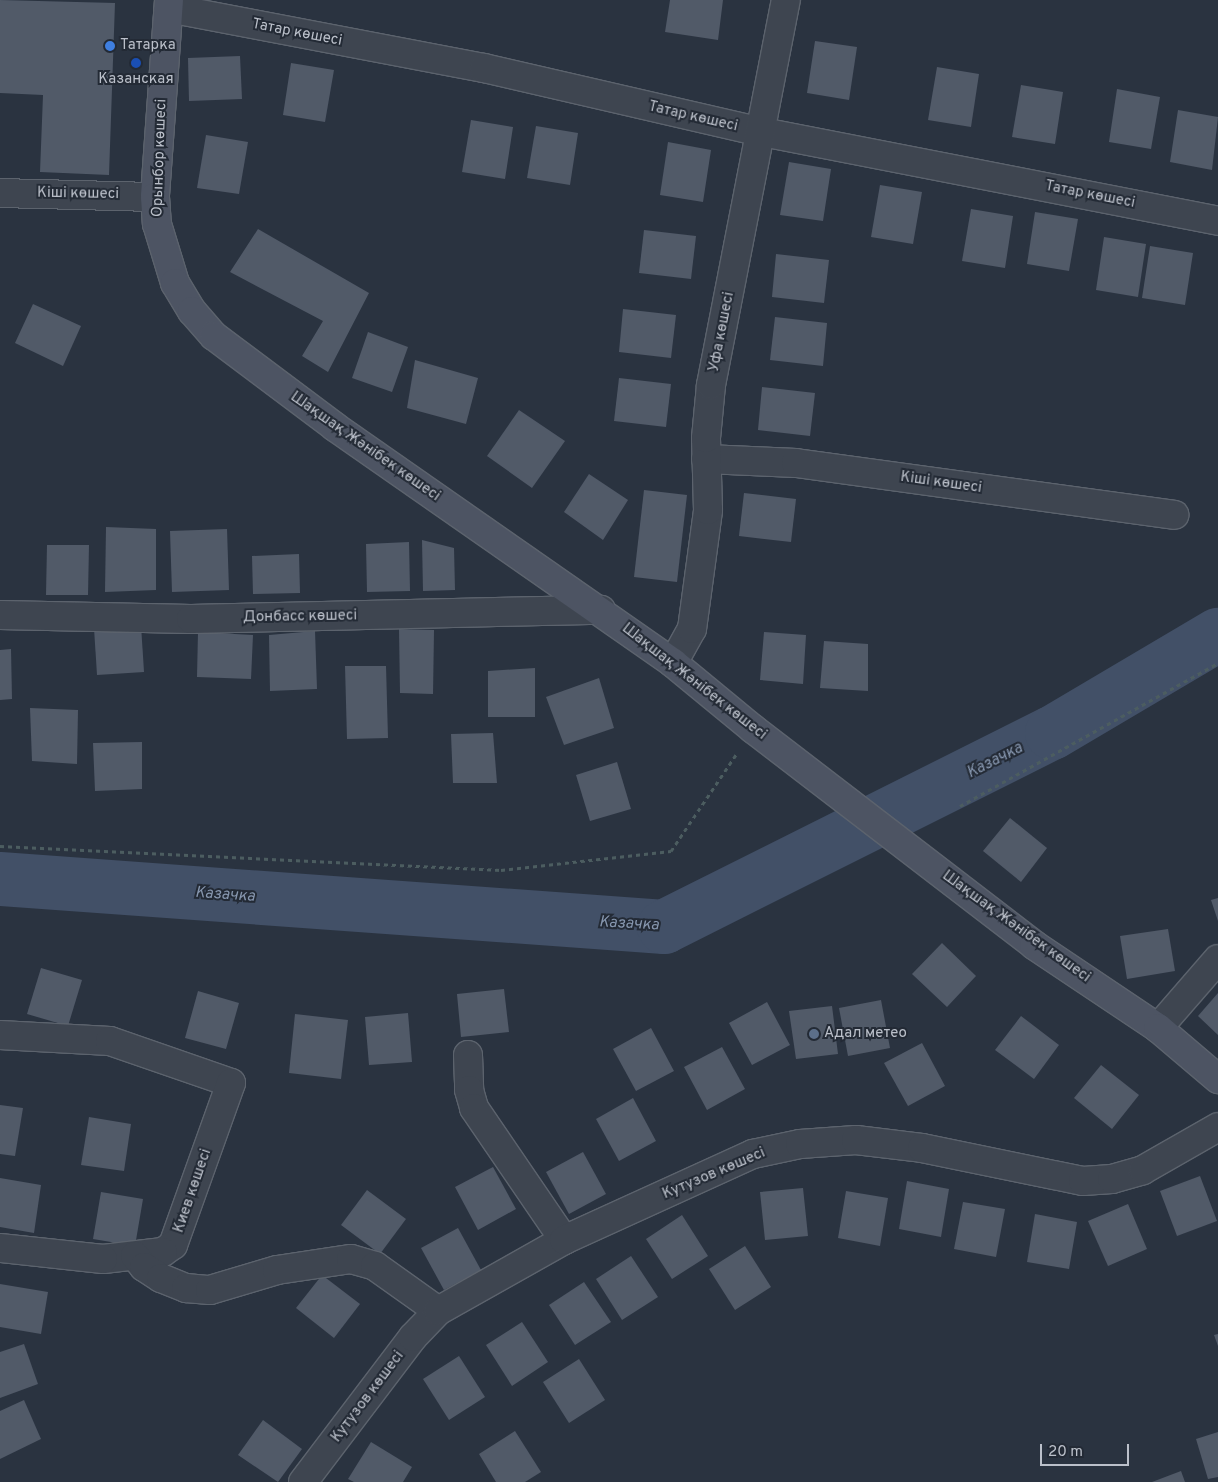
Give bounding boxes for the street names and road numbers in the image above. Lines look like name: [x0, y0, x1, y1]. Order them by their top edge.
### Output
street label: Татар көшесі: [250, 15, 344, 51]
street label: Татар көшесі: [646, 98, 740, 136]
street label: Орынбор көшесі: [149, 99, 171, 217]
street label: Татар көшесі: [1043, 177, 1137, 213]
street label: Кіші көшесі: [37, 184, 119, 204]
street label: Уфа көшесі: [705, 290, 739, 374]
street label: Шақшақ Жәнібек көшесі: [287, 388, 443, 506]
street label: Кіші көшесі: [899, 468, 983, 498]
street label: Донбасс көшесі: [243, 607, 357, 627]
street label: Шақшақ Жәнібек көшесі: [618, 620, 770, 744]
street label: Шақшақ Жәнібек көшесі: [938, 867, 1094, 987]
street label: Кутузов көшесі: [660, 1144, 768, 1204]
street label: Киев көшесі: [170, 1147, 216, 1235]
street label: Кутузов көшесі: [328, 1348, 408, 1446]

